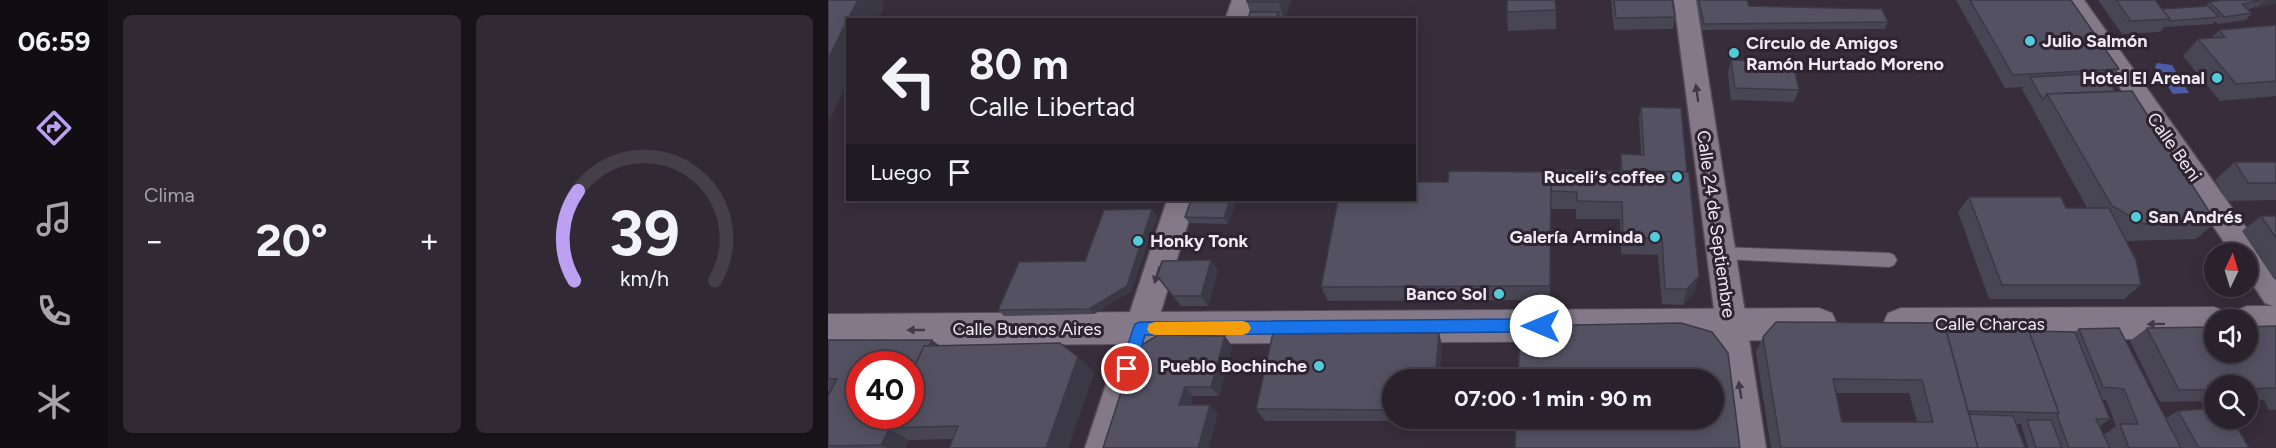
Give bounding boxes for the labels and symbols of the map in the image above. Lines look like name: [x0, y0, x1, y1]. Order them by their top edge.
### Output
place label: Julio Salmón: [2042, 30, 2147, 52]
place label: Círculo de Amigos Ramón Hurtado Moreno: [1746, 32, 1944, 75]
marker: Julio Salmón: [2023, 34, 2037, 48]
marker: Círculo de Amigos Ramón Hurtado Moreno: [1727, 46, 1741, 60]
place label: Hotel El Arenal: [2082, 67, 2205, 89]
marker: Hotel El Arenal: [2210, 71, 2224, 85]
one-way arrow: [1693, 84, 1702, 103]
street label: Calle Beni: [2142, 108, 2206, 186]
street label: Calle 24 de Septiembre: [1692, 129, 1740, 319]
place label: Ruceli‘s coffee: [1543, 166, 1665, 188]
marker: Ruceli‘s coffee: [1670, 170, 1684, 184]
place label: San Andrés: [2148, 206, 2243, 228]
marker: San Andrés: [2129, 210, 2143, 224]
place label: Galería Arminda: [1510, 226, 1643, 248]
place label: Honky Tonk: [1150, 230, 1249, 252]
marker: Galería Arminda: [1648, 230, 1662, 244]
marker: Honky Tonk: [1131, 234, 1145, 248]
north arrow: [2204, 243, 2258, 297]
one-way arrow: [1152, 266, 1161, 284]
place label: Banco Sol: [1406, 283, 1487, 305]
marker: Banco Sol: [1492, 287, 1506, 301]
position arrow: [1509, 294, 1573, 358]
street label: Calle Charcas: [1935, 313, 2045, 335]
street label: Calle Buenos Aires: [952, 318, 1102, 340]
one-way arrow: [2146, 319, 2165, 328]
one-way arrow: [906, 325, 925, 335]
pin: [1101, 343, 1152, 394]
speed limit sign: 40: [846, 351, 924, 429]
place label: Pueblo Bochinche: [1160, 355, 1307, 377]
marker: Pueblo Bochinche: [1312, 359, 1326, 373]
one-way arrow: [1736, 381, 1745, 400]

